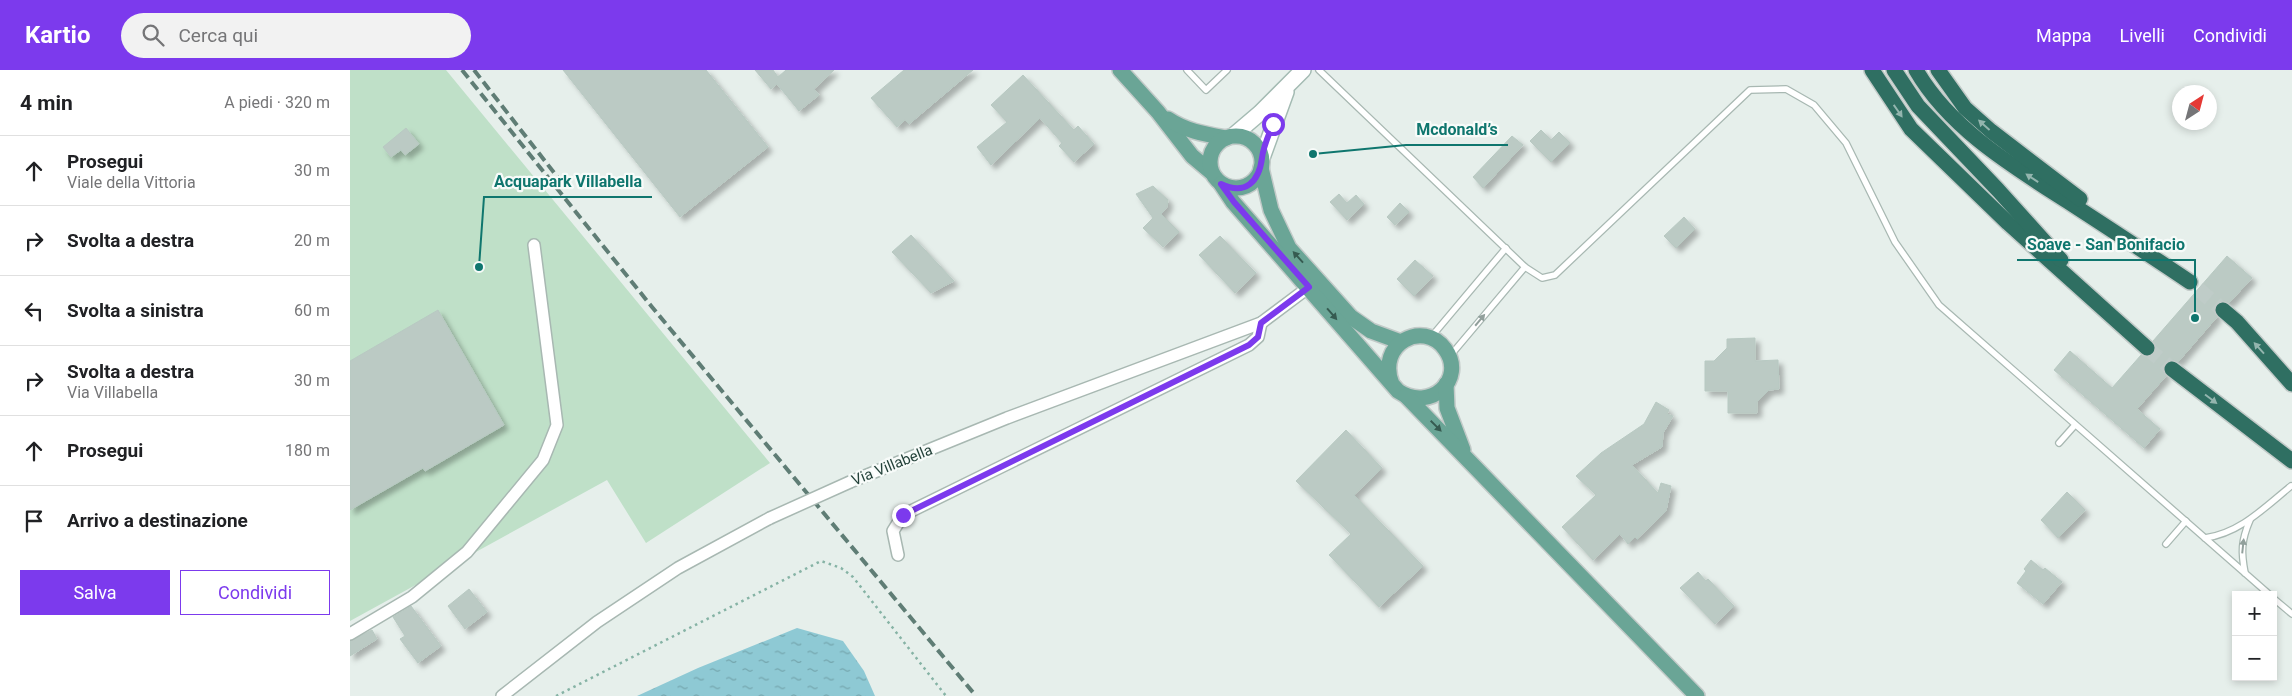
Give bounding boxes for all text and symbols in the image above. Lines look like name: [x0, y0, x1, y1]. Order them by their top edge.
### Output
search box: [121, 13, 471, 58]
text: Kartio: [25, 21, 91, 49]
icon: search: [139, 21, 167, 49]
text: Cerca qui: [179, 24, 258, 47]
text: Mappa: [2036, 25, 2092, 46]
text: Livelli: [2120, 25, 2165, 46]
text: Condividi: [2193, 25, 2267, 46]
north arrow: [2172, 85, 2217, 130]
text: 4 min: [20, 91, 73, 115]
text: A piedi · 320 m: [224, 93, 330, 112]
one-way arrow: [1893, 104, 1903, 118]
route start: [1262, 113, 1285, 136]
callout: Mcdonald’s: [1406, 114, 1508, 145]
text: Mcdonald’s: [1416, 120, 1498, 139]
one-way arrow: [1978, 120, 1991, 131]
text: Prosegui: [67, 150, 143, 173]
icon: ahead: [20, 157, 48, 185]
text: 30 m: [294, 161, 330, 180]
callout: Acquapark Villabella: [484, 166, 652, 197]
text: Acquapark Villabella: [494, 172, 642, 191]
text: Viale della Vittoria: [67, 173, 196, 192]
one-way arrow: [2026, 173, 2039, 183]
icon: right: [20, 227, 48, 255]
text: Svolta a destra: [67, 229, 194, 252]
callout: Soave - San Bonifacio: [2017, 229, 2195, 260]
text: 20 m: [294, 231, 330, 250]
text: Soave - San Bonifacio: [2027, 235, 2185, 254]
one-way arrow: [1292, 252, 1304, 264]
icon: left: [20, 297, 48, 325]
text: Svolta a sinistra: [67, 299, 204, 322]
text: 60 m: [294, 301, 330, 320]
one-way arrow: [1327, 308, 1338, 321]
one-way arrow: [1474, 314, 1486, 326]
one-way arrow: [2254, 341, 2265, 354]
text: Svolta a destra: [67, 360, 194, 383]
icon: right: [20, 367, 48, 395]
text: 30 m: [294, 371, 330, 390]
text: Via Villabella: [67, 383, 158, 402]
one-way arrow: [2204, 393, 2217, 404]
one-way arrow: [1429, 420, 1441, 432]
icon: ahead: [20, 437, 48, 465]
text: Prosegui: [67, 439, 143, 462]
text: 180 m: [285, 441, 330, 460]
street label: Via Villabella: [849, 441, 935, 489]
route end: [892, 504, 915, 527]
icon: arrive: [20, 507, 48, 535]
text: Arrivo a destinazione: [67, 509, 248, 532]
one-way arrow: [2239, 538, 2247, 554]
button: Salva: [20, 570, 170, 615]
button: Condividi: [180, 570, 330, 615]
map controls: [2232, 591, 2277, 681]
button: +: [2232, 591, 2277, 636]
button: −: [2232, 636, 2277, 681]

